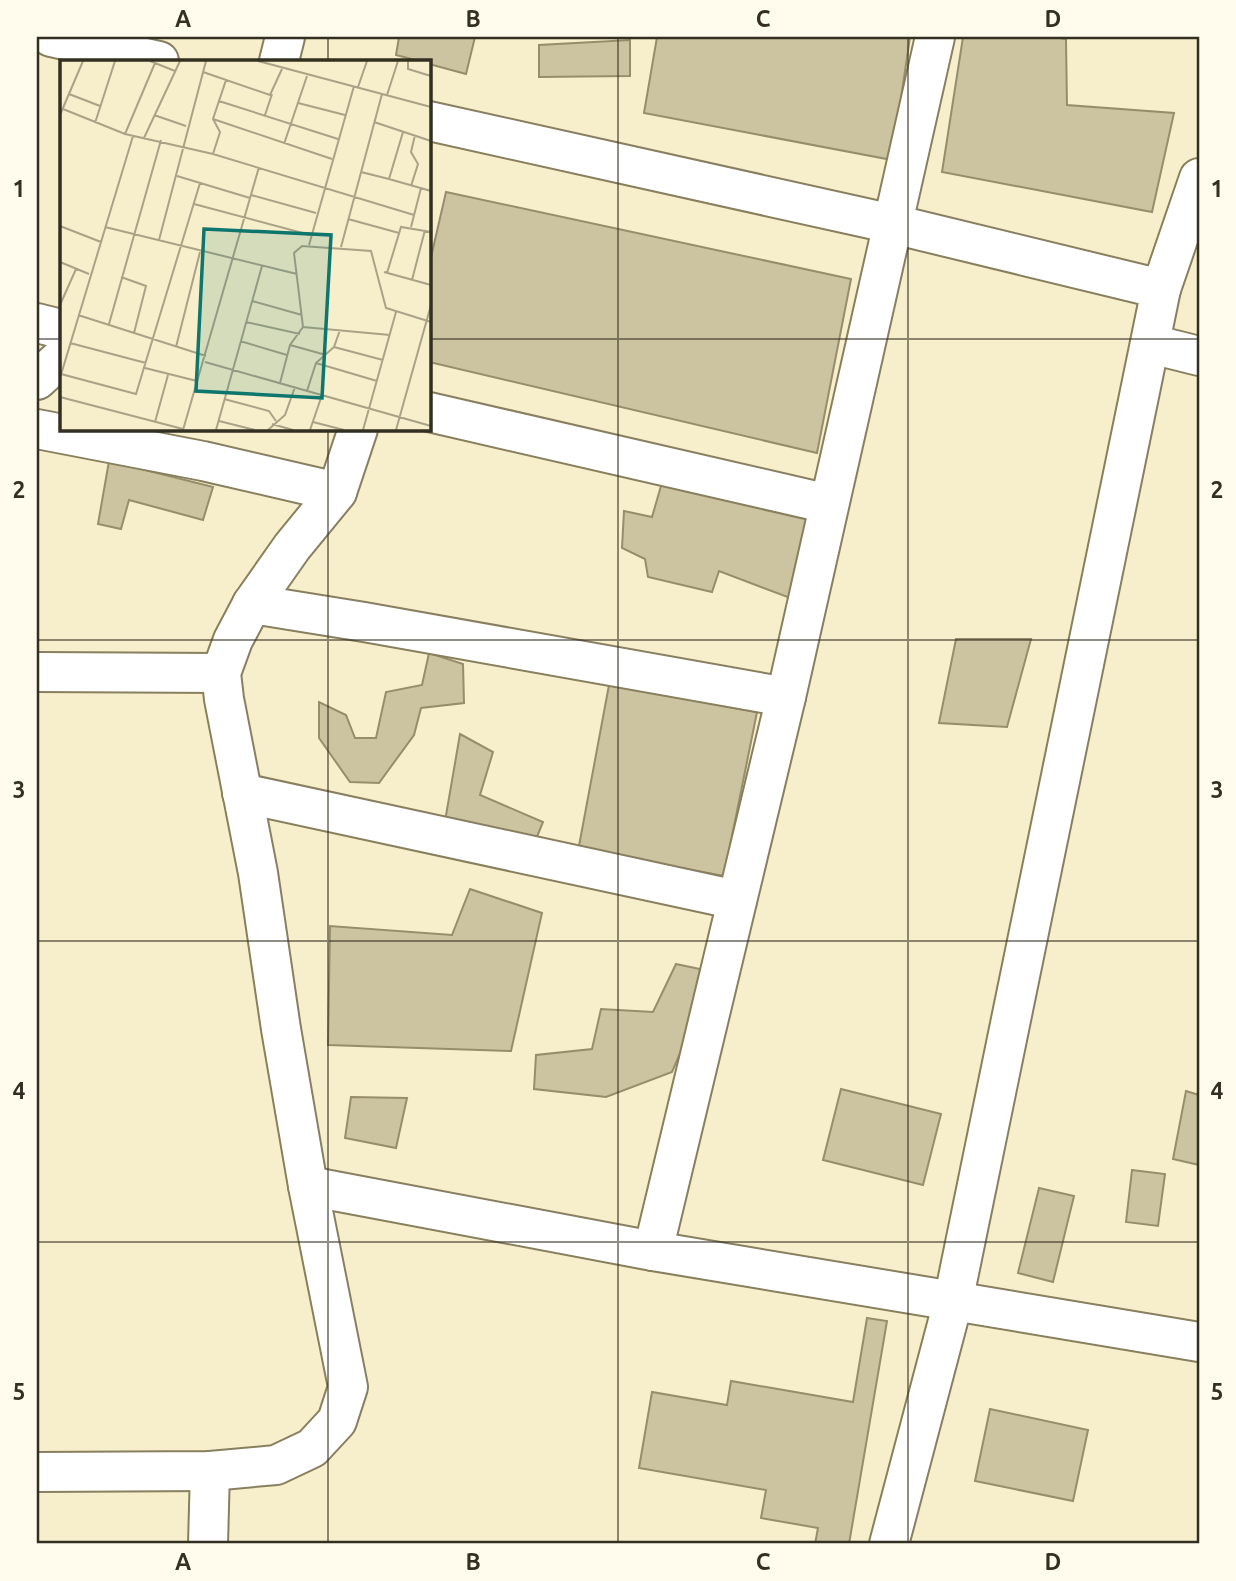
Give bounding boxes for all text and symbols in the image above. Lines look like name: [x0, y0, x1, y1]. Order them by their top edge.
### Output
text: A: [175, 6, 191, 31]
text: B: [465, 6, 481, 31]
text: C: [756, 6, 771, 31]
text: D: [1045, 6, 1061, 31]
inset map: [60, 60, 430, 430]
text: 1: [13, 176, 25, 201]
text: 1: [1211, 176, 1223, 201]
text: 2: [13, 477, 25, 502]
text: 2: [1211, 477, 1223, 502]
text: 3: [13, 777, 25, 802]
text: 3: [1211, 777, 1223, 802]
text: 4: [13, 1078, 26, 1103]
text: 4: [1211, 1078, 1224, 1103]
text: 5: [13, 1379, 25, 1404]
text: 5: [1211, 1379, 1223, 1404]
text: A: [175, 1549, 191, 1574]
text: B: [465, 1549, 481, 1574]
text: C: [756, 1549, 771, 1574]
text: D: [1045, 1549, 1061, 1574]

